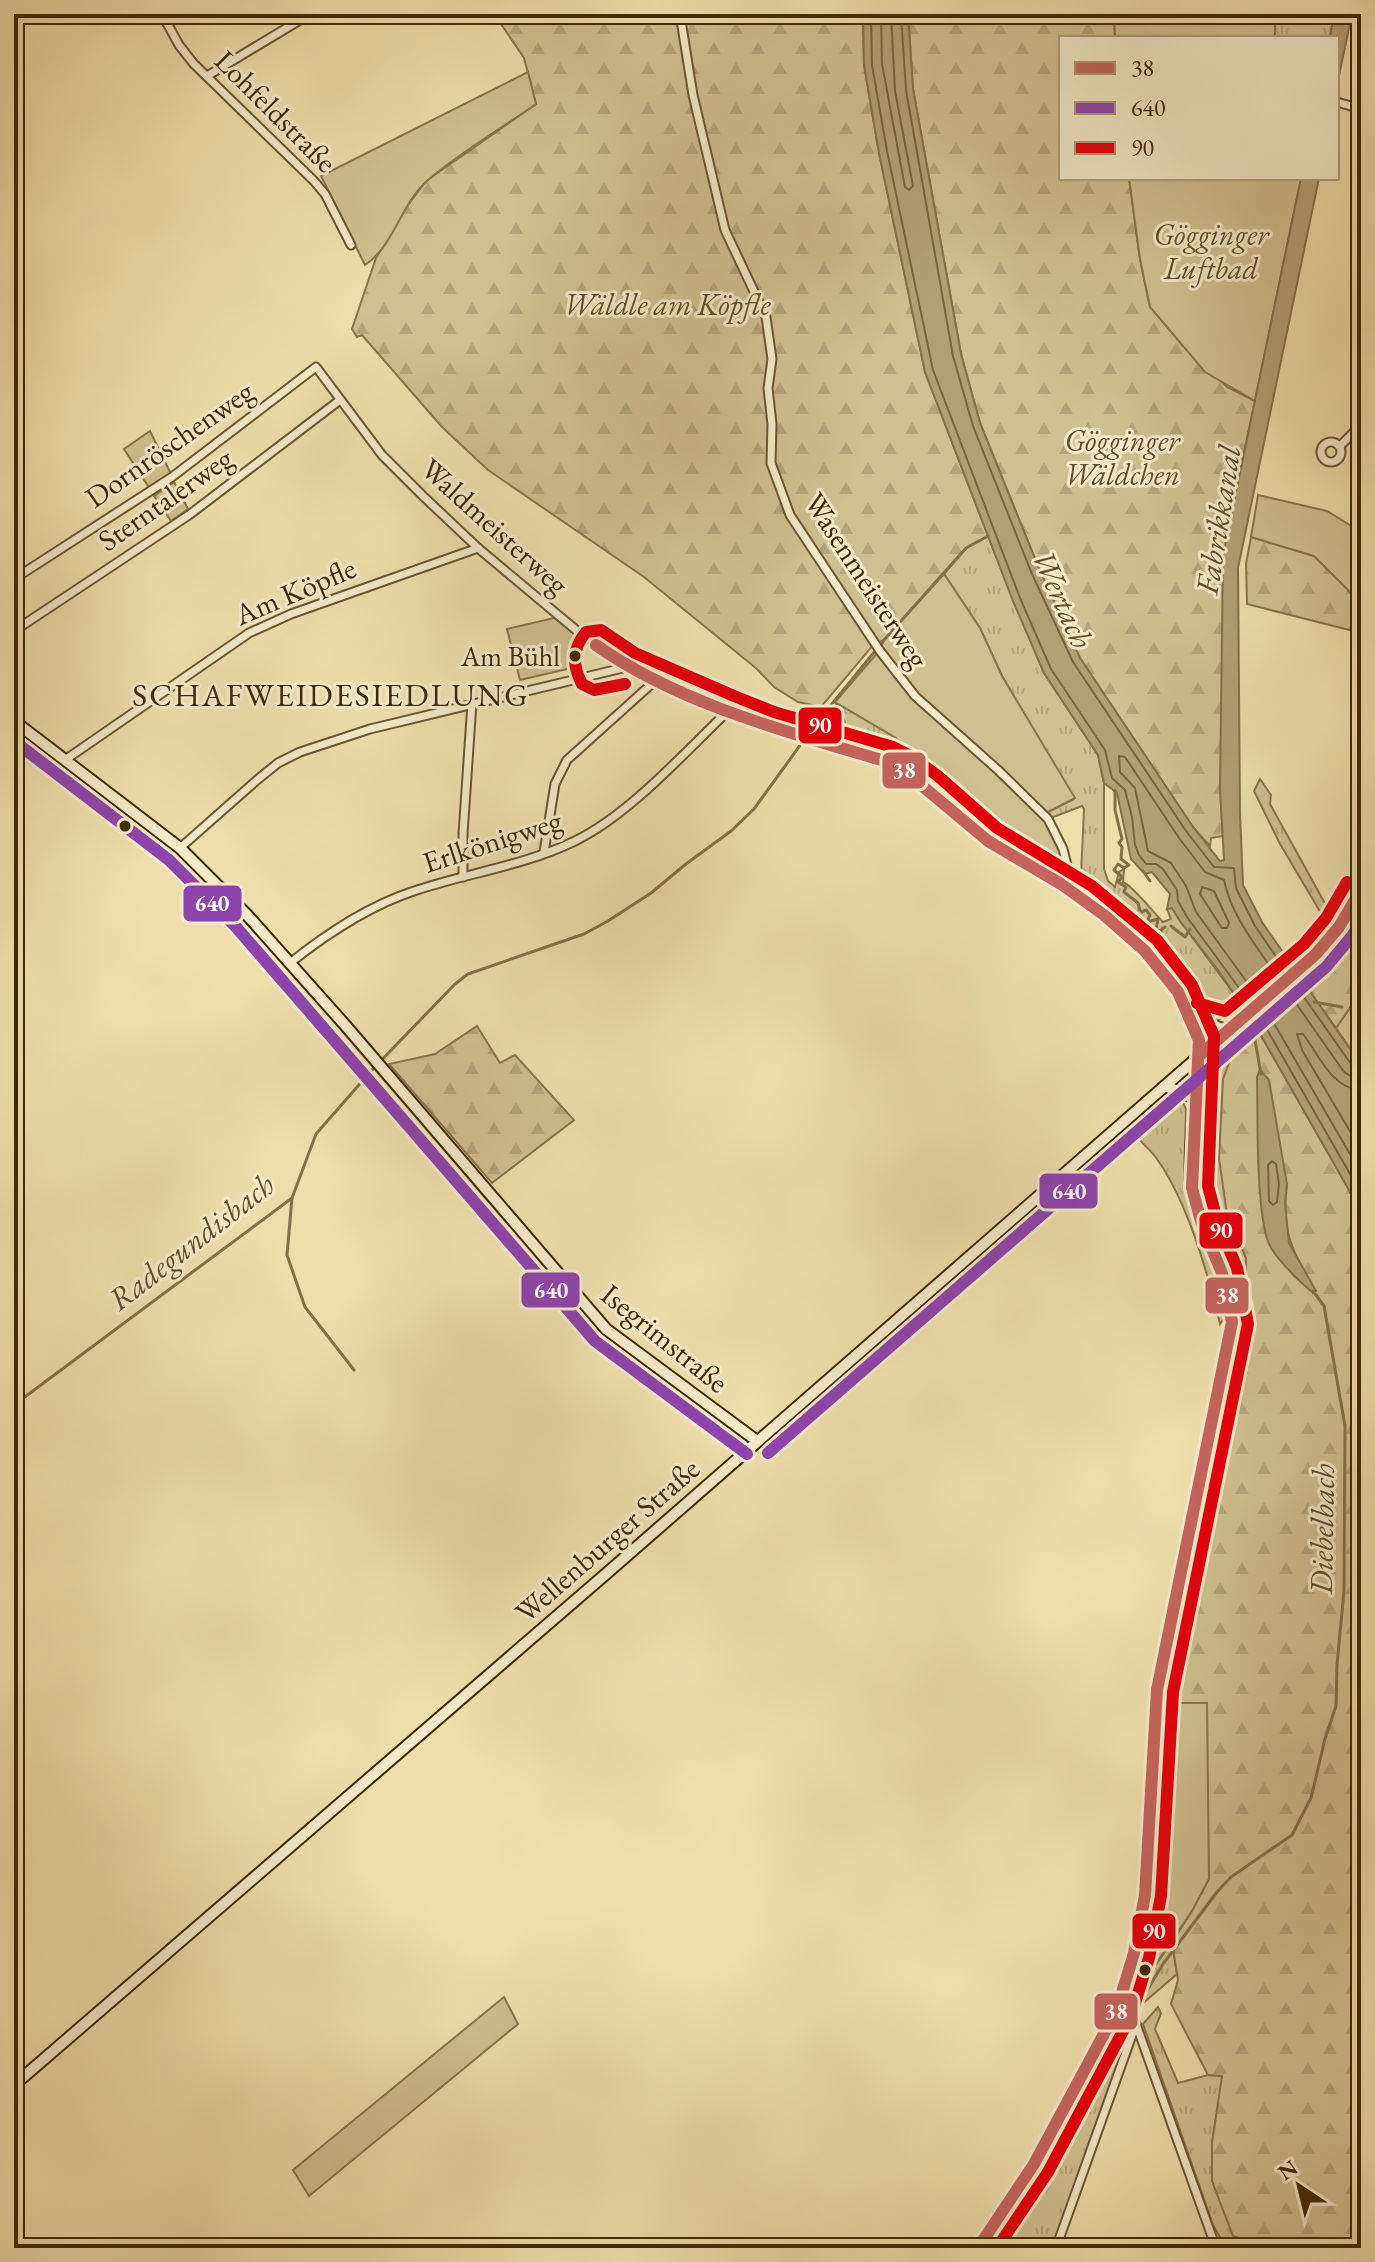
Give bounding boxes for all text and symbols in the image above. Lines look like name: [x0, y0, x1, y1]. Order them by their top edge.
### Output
legend: [1059, 36, 1339, 180]
street label: Lohfeldstraße: [206, 41, 346, 181]
text: 38: [1131, 52, 1154, 83]
text: 640: [1131, 92, 1166, 123]
text: 90: [1131, 132, 1154, 163]
park label: Gögginger Luftbad: [1153, 215, 1270, 288]
park label: Wäldle am Köpfle: [563, 285, 772, 324]
street label: Dornröschenweg: [77, 371, 262, 516]
park label: Gögginger Wäldchen: [1064, 421, 1181, 494]
street label: Sterntalerweg: [90, 438, 241, 560]
water label: Fabrikkanal: [1185, 441, 1251, 599]
street label: Waldmeisterweg: [413, 449, 578, 604]
street label: Wasenmeisterweg: [796, 485, 939, 676]
water label: Wertach: [1023, 543, 1103, 655]
street label: Am Köpfle: [228, 548, 361, 634]
place label: Am Bühl: [460, 638, 560, 674]
marker: Am Bühl: [567, 648, 583, 664]
district label: SCHAFWEIDESIEDLUNG: [132, 674, 530, 716]
line badge: 90: [797, 706, 843, 745]
text: 90: [808, 711, 832, 740]
line badge: 38: [881, 751, 927, 790]
text: 38: [892, 756, 916, 785]
street label: Erlkönigweg: [418, 800, 567, 882]
unlabelled marker: [117, 818, 133, 834]
line badge: 640: [182, 884, 243, 923]
text: 640: [195, 889, 230, 918]
water label: Radegundisbach: [99, 1164, 283, 1320]
line badge: 640: [1038, 1172, 1099, 1210]
text: 640: [1052, 1177, 1087, 1206]
line badge: 90: [1198, 1211, 1244, 1250]
text: 90: [1209, 1216, 1233, 1245]
line badge: 640: [520, 1271, 581, 1309]
street label: Isegrimstraße: [593, 1275, 737, 1401]
text: 640: [534, 1276, 569, 1305]
line badge: 38: [1204, 1276, 1250, 1315]
text: 38: [1215, 1281, 1239, 1310]
street label: Wellenburger Straße: [507, 1449, 707, 1631]
water label: Diebelbach: [1300, 1463, 1344, 1596]
line badge: 90: [1131, 1912, 1177, 1950]
text: 90: [1142, 1917, 1166, 1946]
unlabelled marker: [1137, 1962, 1153, 1978]
line badge: 38: [1093, 1992, 1139, 2031]
text: 38: [1104, 1997, 1128, 2026]
north arrow: [1259, 2146, 1339, 2226]
text: N: [1272, 2153, 1304, 2187]

